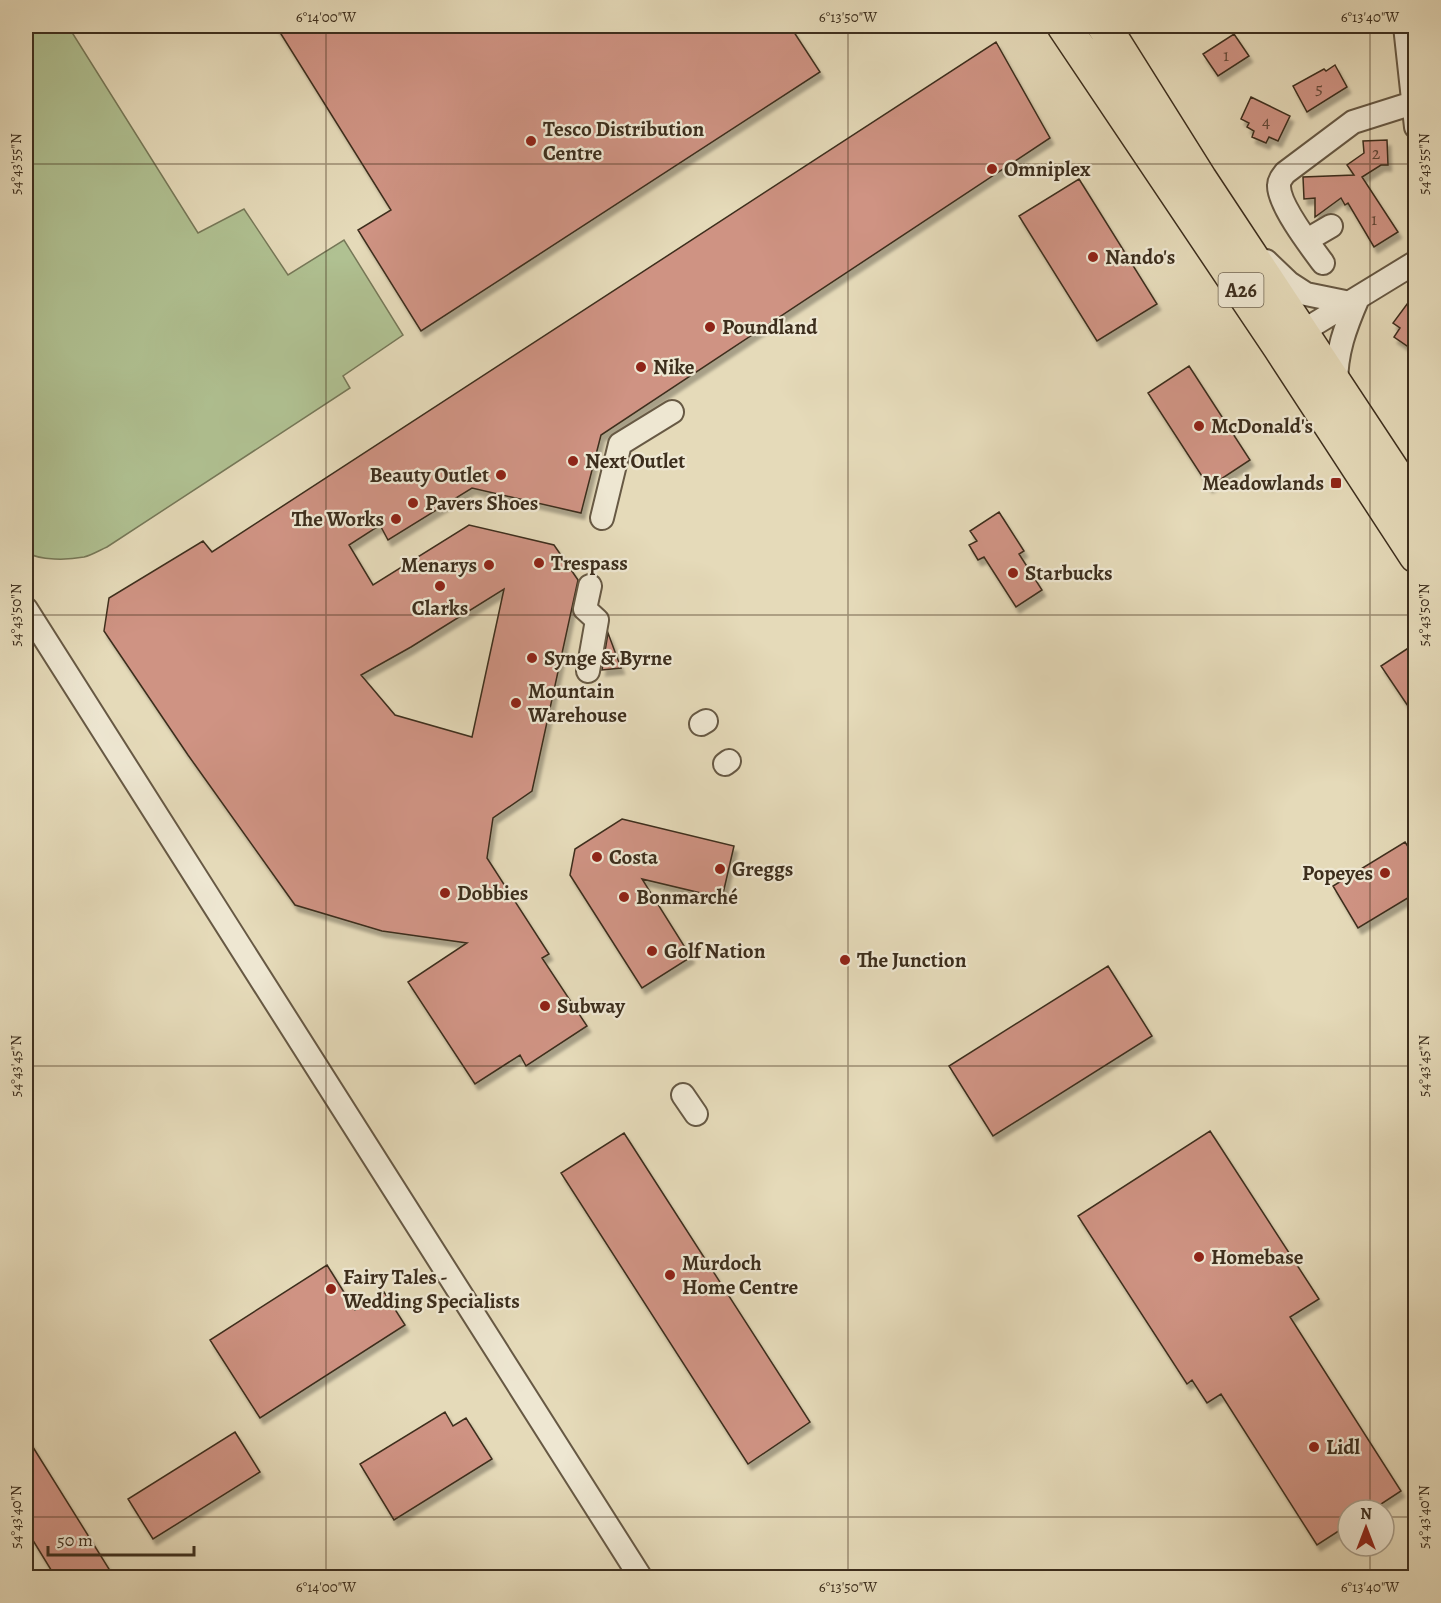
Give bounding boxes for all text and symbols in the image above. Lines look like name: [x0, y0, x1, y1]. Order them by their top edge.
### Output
text: 6°14'00"W: [296, 7, 356, 27]
text: 6°13'50"W: [819, 7, 877, 27]
text: 6°13'40"W: [1341, 7, 1399, 27]
house number: 1: [1223, 43, 1229, 67]
house number: 5: [1315, 76, 1323, 100]
house number: 4: [1262, 109, 1270, 133]
place label: Tesco Distribution Centre: [543, 115, 705, 167]
text: 54°43'55"N: [6, 133, 26, 195]
text: 54°43'55"N: [1414, 133, 1434, 195]
marker: Tesco Distribution Centre: [524, 134, 538, 148]
house number: 2: [1372, 141, 1381, 165]
place label: Omniplex: [1004, 155, 1091, 183]
marker: Omniplex: [985, 162, 999, 176]
house number: 1: [1371, 207, 1377, 231]
place label: Nando's: [1105, 243, 1175, 271]
marker: Nando's: [1086, 250, 1100, 264]
road number: A26: [1218, 273, 1264, 307]
place label: Poundland: [722, 313, 818, 341]
marker: Poundland: [703, 320, 717, 334]
place label: Nike: [653, 353, 695, 381]
marker: Nike: [634, 360, 648, 374]
place label: McDonald's: [1211, 412, 1313, 440]
marker: McDonald's: [1192, 419, 1206, 433]
place label: Next Outlet: [585, 447, 685, 475]
marker: Next Outlet: [566, 454, 580, 468]
place label: Beauty Outlet: [369, 461, 489, 489]
marker: Beauty Outlet: [494, 468, 508, 482]
place label: Meadowlands: [1202, 469, 1324, 497]
marker: Meadowlands: [1329, 476, 1343, 490]
place label: Pavers Shoes: [425, 489, 538, 517]
marker: Pavers Shoes: [406, 496, 420, 510]
place label: The Works: [292, 505, 384, 533]
marker: The Works: [389, 512, 403, 526]
place label: Trespass: [551, 549, 628, 577]
place label: Menarys: [401, 551, 477, 579]
marker: Trespass: [532, 556, 546, 570]
marker: Menarys: [482, 558, 496, 572]
place label: Starbucks: [1025, 559, 1113, 587]
marker: Starbucks: [1006, 566, 1020, 580]
marker: Clarks: [433, 579, 447, 593]
text: 54°43'50"N: [6, 583, 26, 647]
text: 54°43'50"N: [1414, 583, 1434, 647]
place label: Clarks: [412, 594, 468, 622]
place label: Synge & Byrne: [544, 644, 672, 672]
marker: Synge & Byrne: [525, 651, 539, 665]
place label: Mountain Warehouse: [527, 677, 627, 729]
marker: Mountain Warehouse: [509, 696, 523, 710]
place label: Costa: [609, 843, 659, 871]
marker: Costa: [590, 850, 604, 864]
place label: Greggs: [732, 855, 793, 883]
place label: Popeyes: [1302, 859, 1373, 887]
marker: Greggs: [713, 862, 727, 876]
marker: Popeyes: [1378, 866, 1392, 880]
place label: Dobbies: [457, 879, 528, 907]
place label: Bonmarché: [636, 883, 738, 911]
marker: Dobbies: [438, 886, 452, 900]
marker: Bonmarché: [617, 890, 631, 904]
place label: Golf Nation: [664, 937, 766, 965]
marker: Golf Nation: [645, 944, 659, 958]
place label: The Junction: [857, 946, 967, 974]
marker: The Junction: [838, 953, 852, 967]
place label: Subway: [557, 992, 626, 1020]
marker: Subway: [538, 999, 552, 1013]
text: 54°43'45"N: [6, 1035, 26, 1097]
text: 54°43'45"N: [1414, 1035, 1434, 1097]
place label: Homebase: [1211, 1243, 1304, 1271]
place label: Murdoch Home Centre: [682, 1249, 799, 1301]
marker: Homebase: [1192, 1250, 1206, 1264]
place label: Fairy Tales - Wedding Specialists: [342, 1263, 520, 1315]
marker: Murdoch Home Centre: [663, 1268, 677, 1282]
marker: Fairy Tales - Wedding Specialists: [324, 1282, 338, 1296]
place label: Lidl: [1326, 1433, 1361, 1461]
marker: Lidl: [1307, 1440, 1321, 1454]
text: 54°43'40"N: [6, 1485, 26, 1549]
text: 54°43'40"N: [1414, 1485, 1434, 1549]
north arrow: [1336, 1498, 1396, 1558]
text: N: [1360, 1503, 1372, 1525]
scale bar: [48, 1519, 194, 1557]
text: 50 m: [57, 1528, 93, 1552]
text: 6°14'00"W: [296, 1577, 356, 1597]
text: 6°13'50"W: [819, 1577, 877, 1597]
text: 6°13'40"W: [1341, 1577, 1399, 1597]

